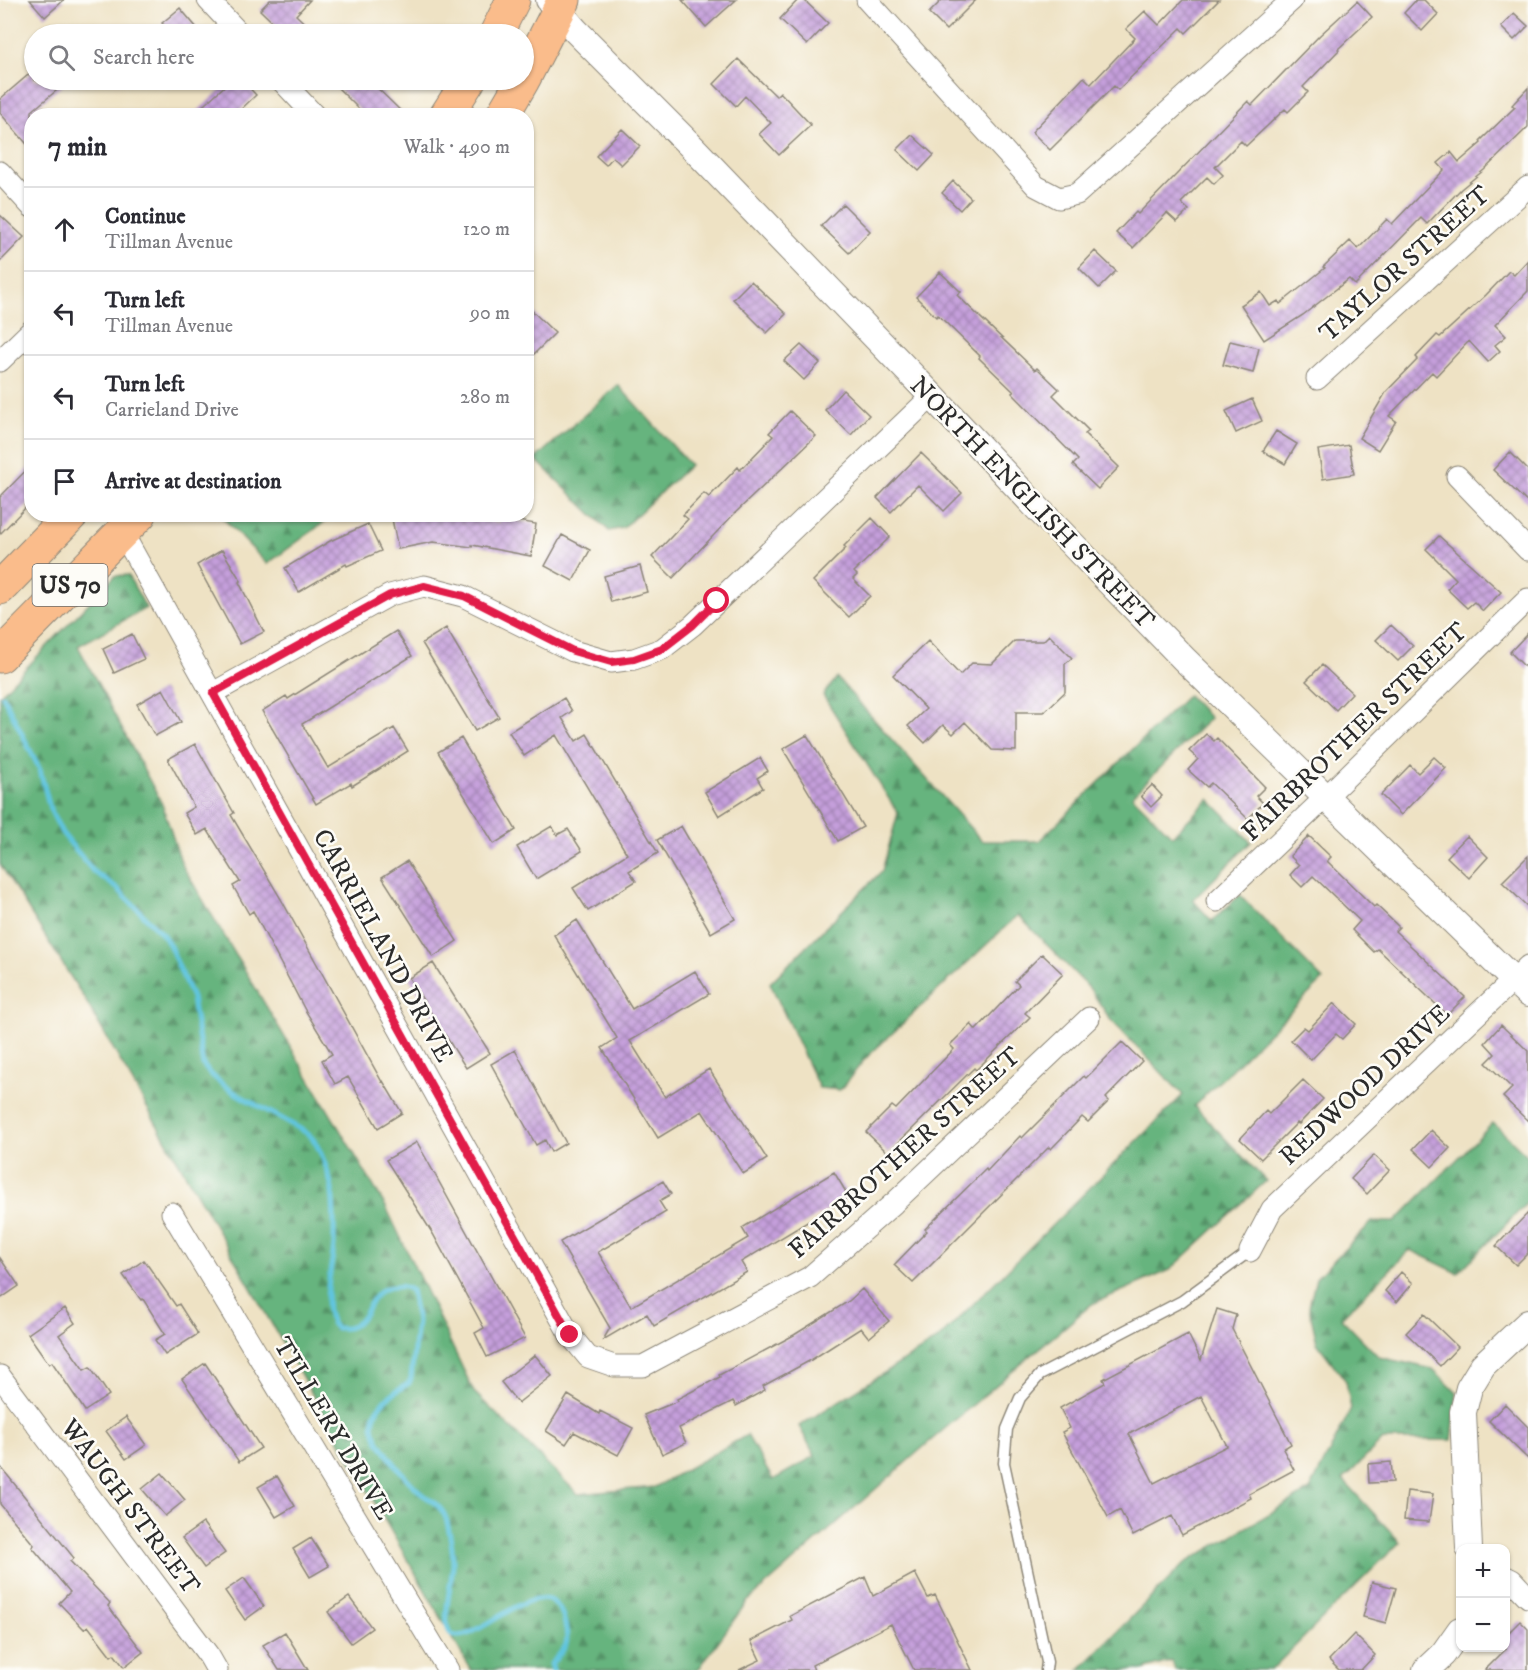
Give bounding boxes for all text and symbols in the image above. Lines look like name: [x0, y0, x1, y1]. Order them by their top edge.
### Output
search box: [24, 24, 534, 90]
icon: search: [45, 41, 78, 74]
text: Search here: [93, 44, 195, 71]
text: 7 min: [48, 131, 107, 164]
text: Walk · 490 m: [403, 135, 510, 160]
street label: TAYLOR STREET: [1313, 179, 1498, 350]
text: Continue: [105, 203, 186, 230]
icon: ahead: [48, 213, 81, 246]
text: 120 m: [463, 217, 510, 242]
text: Tillman Avenue: [105, 230, 233, 255]
text: Turn left: [105, 287, 185, 314]
icon: left: [48, 297, 81, 330]
text: 90 m: [470, 301, 510, 326]
text: Tillman Avenue: [105, 314, 233, 339]
street label: NORTH ENGLISH STREET: [902, 370, 1162, 637]
text: Turn left: [105, 371, 185, 398]
icon: left: [48, 381, 81, 414]
text: 280 m: [460, 385, 510, 410]
text: Carrieland Drive: [105, 398, 239, 423]
icon: arrive: [48, 465, 81, 498]
text: Arrive at destination: [105, 468, 282, 495]
road number: US 70: [32, 564, 107, 606]
route start: [703, 587, 729, 613]
street label: FAIRBROTHER STREET: [1235, 615, 1475, 849]
street label: CARRIELAND DRIVE: [305, 823, 461, 1068]
street label: REDWOOD DRIVE: [1273, 997, 1457, 1173]
street label: FAIRBROTHER STREET: [782, 1040, 1028, 1266]
route end: [556, 1321, 582, 1347]
street label: TILLERY DRIVE: [265, 1331, 400, 1526]
street label: WAUGH STREET: [52, 1412, 207, 1602]
map controls: [1456, 1544, 1510, 1652]
button: +: [1456, 1544, 1510, 1598]
button: −: [1456, 1598, 1510, 1652]

